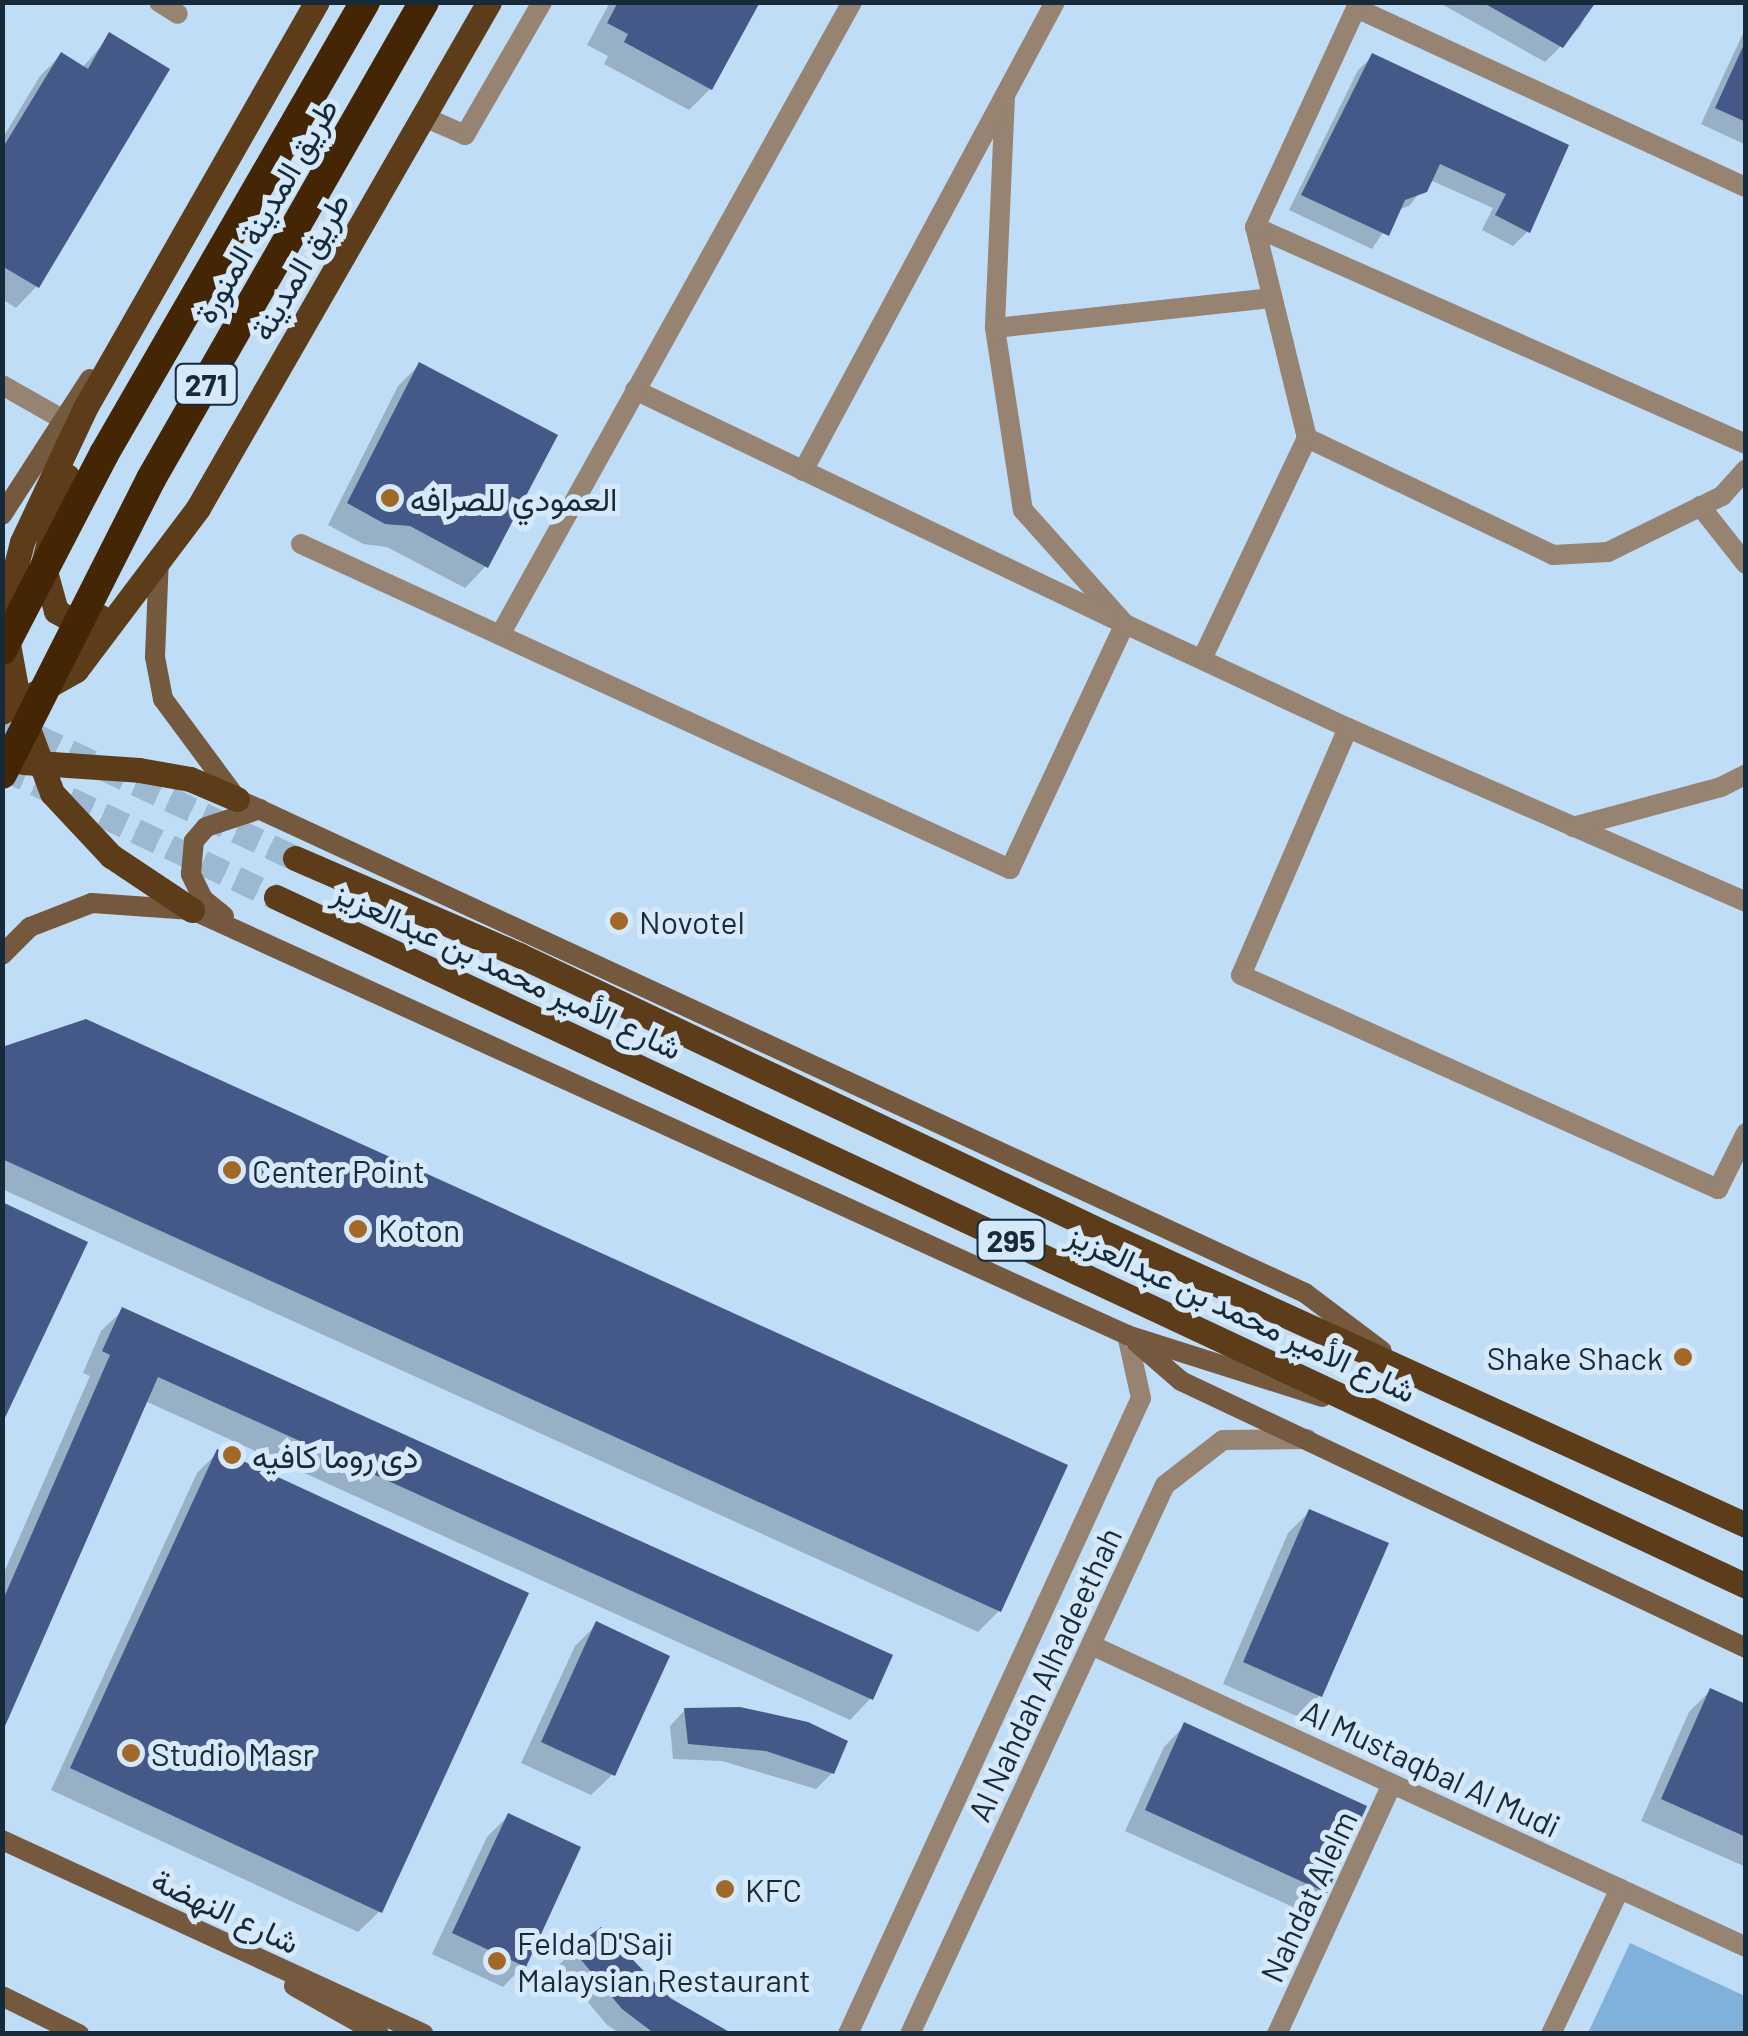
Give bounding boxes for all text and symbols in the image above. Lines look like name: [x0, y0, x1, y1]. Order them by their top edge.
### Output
street label: طريق المدينة المنورة: [185, 91, 345, 329]
street label: طريق المدينة: [241, 186, 357, 346]
road number: 271: [174, 359, 238, 409]
place label: العمودي للصرافه: [410, 479, 618, 517]
marker: العمودي للصرافه: [379, 487, 401, 509]
street label: شارع الأمير محمد بن عبدالعزيز: [328, 871, 688, 1067]
place label: Novotel: [639, 902, 745, 940]
marker: Novotel: [608, 910, 630, 932]
place label: Center Point: [252, 1151, 425, 1189]
marker: Center Point: [221, 1159, 243, 1181]
place label: Koton: [378, 1210, 460, 1248]
street label: شارع الأمير محمد بن عبدالعزيز: [1062, 1214, 1422, 1410]
road number: 295: [976, 1215, 1046, 1265]
marker: Koton: [347, 1218, 369, 1240]
place label: Shake Shack: [1487, 1338, 1663, 1376]
marker: Shake Shack: [1672, 1346, 1694, 1368]
place label: دى روما كافيه: [252, 1436, 418, 1474]
marker: دى روما كافيه: [221, 1444, 243, 1466]
street label: Al Nahdah Alhadeethah: [959, 1521, 1129, 1827]
street label: Al Mustaqbal Al Mudi: [1296, 1691, 1566, 1845]
place label: Studio Masr: [151, 1734, 314, 1772]
marker: Studio Masr: [120, 1742, 142, 1764]
street label: Nahdat Alelm: [1252, 1804, 1364, 1988]
street label: شارع النهضة: [146, 1859, 306, 1961]
place label: KFC: [745, 1870, 802, 1908]
marker: KFC: [714, 1878, 736, 1900]
place label: Felda D'Saji Malaysian Restaurant: [517, 1924, 811, 1999]
marker: Felda D'Saji Malaysian Restaurant: [486, 1950, 508, 1972]

